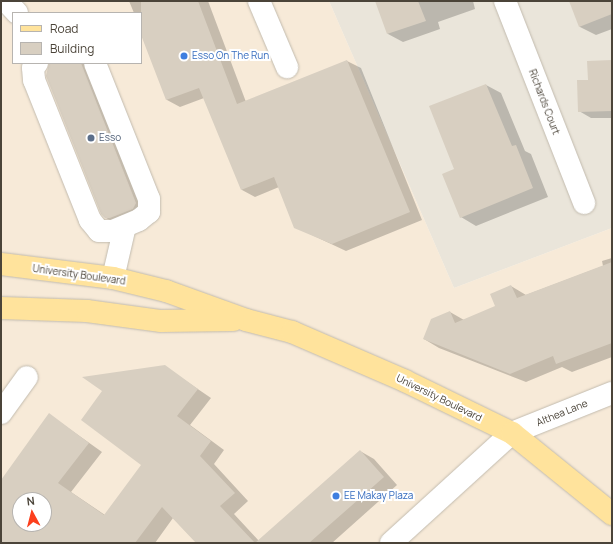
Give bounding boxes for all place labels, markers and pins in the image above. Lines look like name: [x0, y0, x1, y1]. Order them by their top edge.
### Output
place label: Esso On The Run: [192, 50, 269, 62]
marker: Esso On The Run: [179, 51, 189, 61]
place label: Esso: [99, 132, 121, 144]
marker: Esso: [86, 133, 96, 143]
place label: EE Makay Plaza: [344, 490, 413, 502]
marker: EE Makay Plaza: [331, 491, 341, 501]

